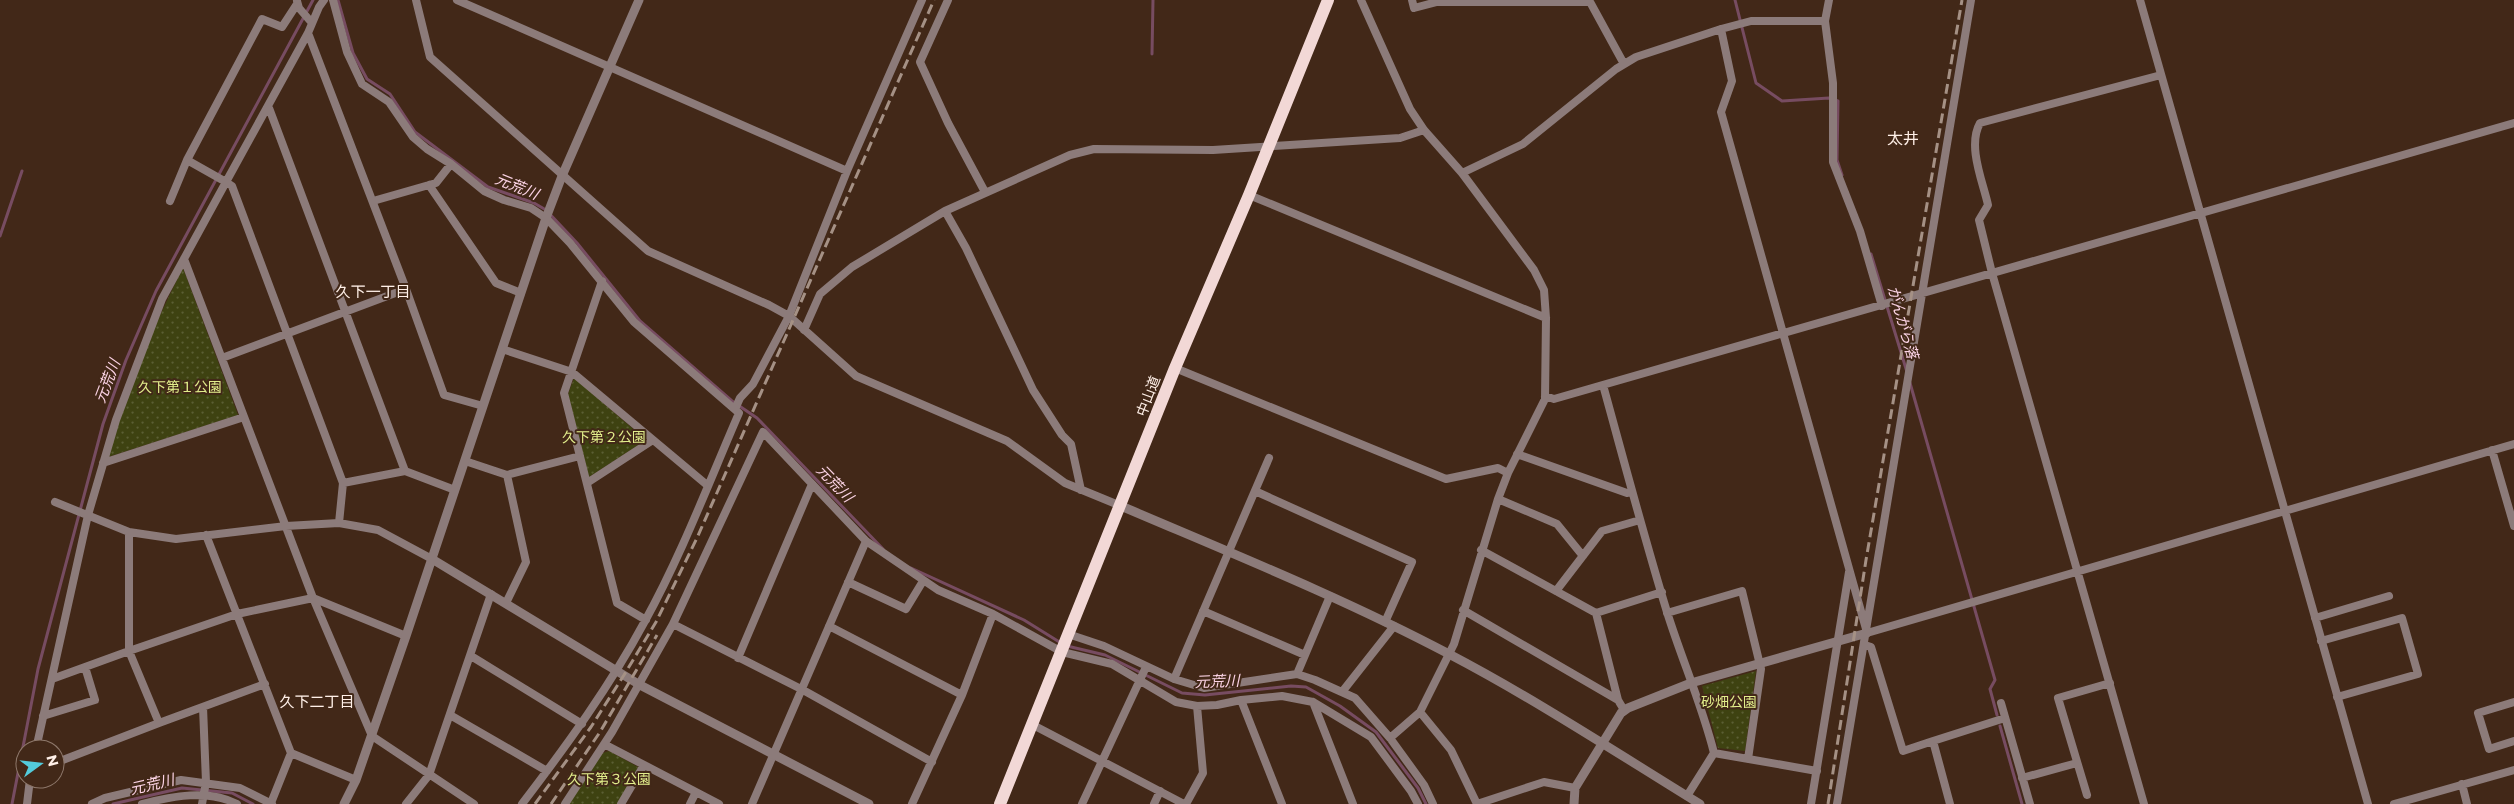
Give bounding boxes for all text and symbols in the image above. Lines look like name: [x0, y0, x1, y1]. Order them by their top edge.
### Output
district label: 太井: [1887, 129, 1919, 148]
water label: 元荒川: [493, 169, 543, 204]
district label: 久下一丁目: [335, 282, 411, 301]
water label: がんがら落: [1884, 283, 1923, 363]
water label: 元荒川: [90, 355, 125, 405]
street label: 中山道: [1132, 373, 1164, 419]
park label: 久下第１公園: [138, 378, 222, 396]
park label: 久下第２公園: [562, 428, 646, 446]
water label: 元荒川: [813, 460, 859, 507]
water label: 元荒川: [1194, 671, 1242, 691]
district label: 久下二丁目: [279, 692, 355, 711]
park label: 砂畑公園: [1701, 693, 1757, 711]
north arrow: [15, 739, 65, 789]
text: N: [42, 753, 63, 768]
water label: 元荒川: [128, 769, 178, 798]
park label: 久下第３公園: [567, 770, 651, 788]

